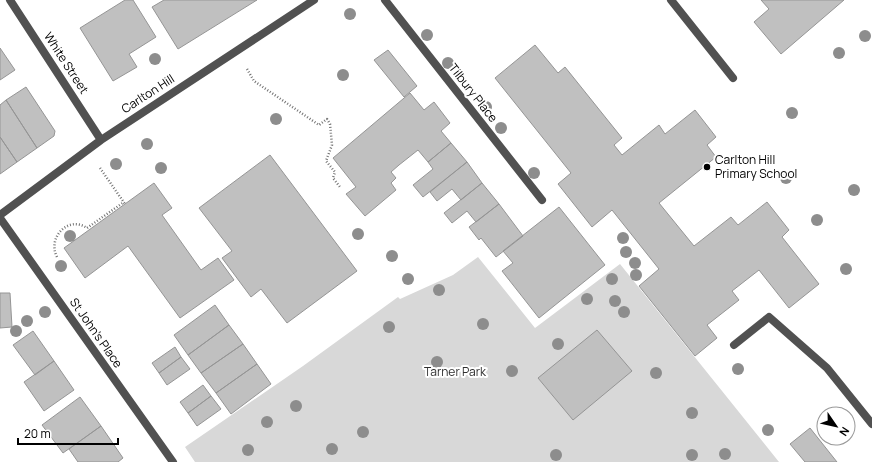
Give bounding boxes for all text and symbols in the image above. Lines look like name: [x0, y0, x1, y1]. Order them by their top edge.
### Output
street label: White Street: [40, 29, 93, 97]
street label: Tilbury Place: [445, 60, 502, 126]
street label: Carlton Hill: [118, 70, 178, 117]
place label: Carlton Hill Primary School: [715, 151, 797, 182]
marker: Carlton Hill Primary School: [702, 162, 712, 172]
street label: St John's Place: [66, 294, 127, 371]
park label: Tarner Park: [424, 363, 487, 380]
north arrow: [816, 406, 856, 446]
scale bar: [18, 420, 118, 446]
text: N: [836, 424, 853, 439]
text: 20 m: [24, 425, 51, 442]

